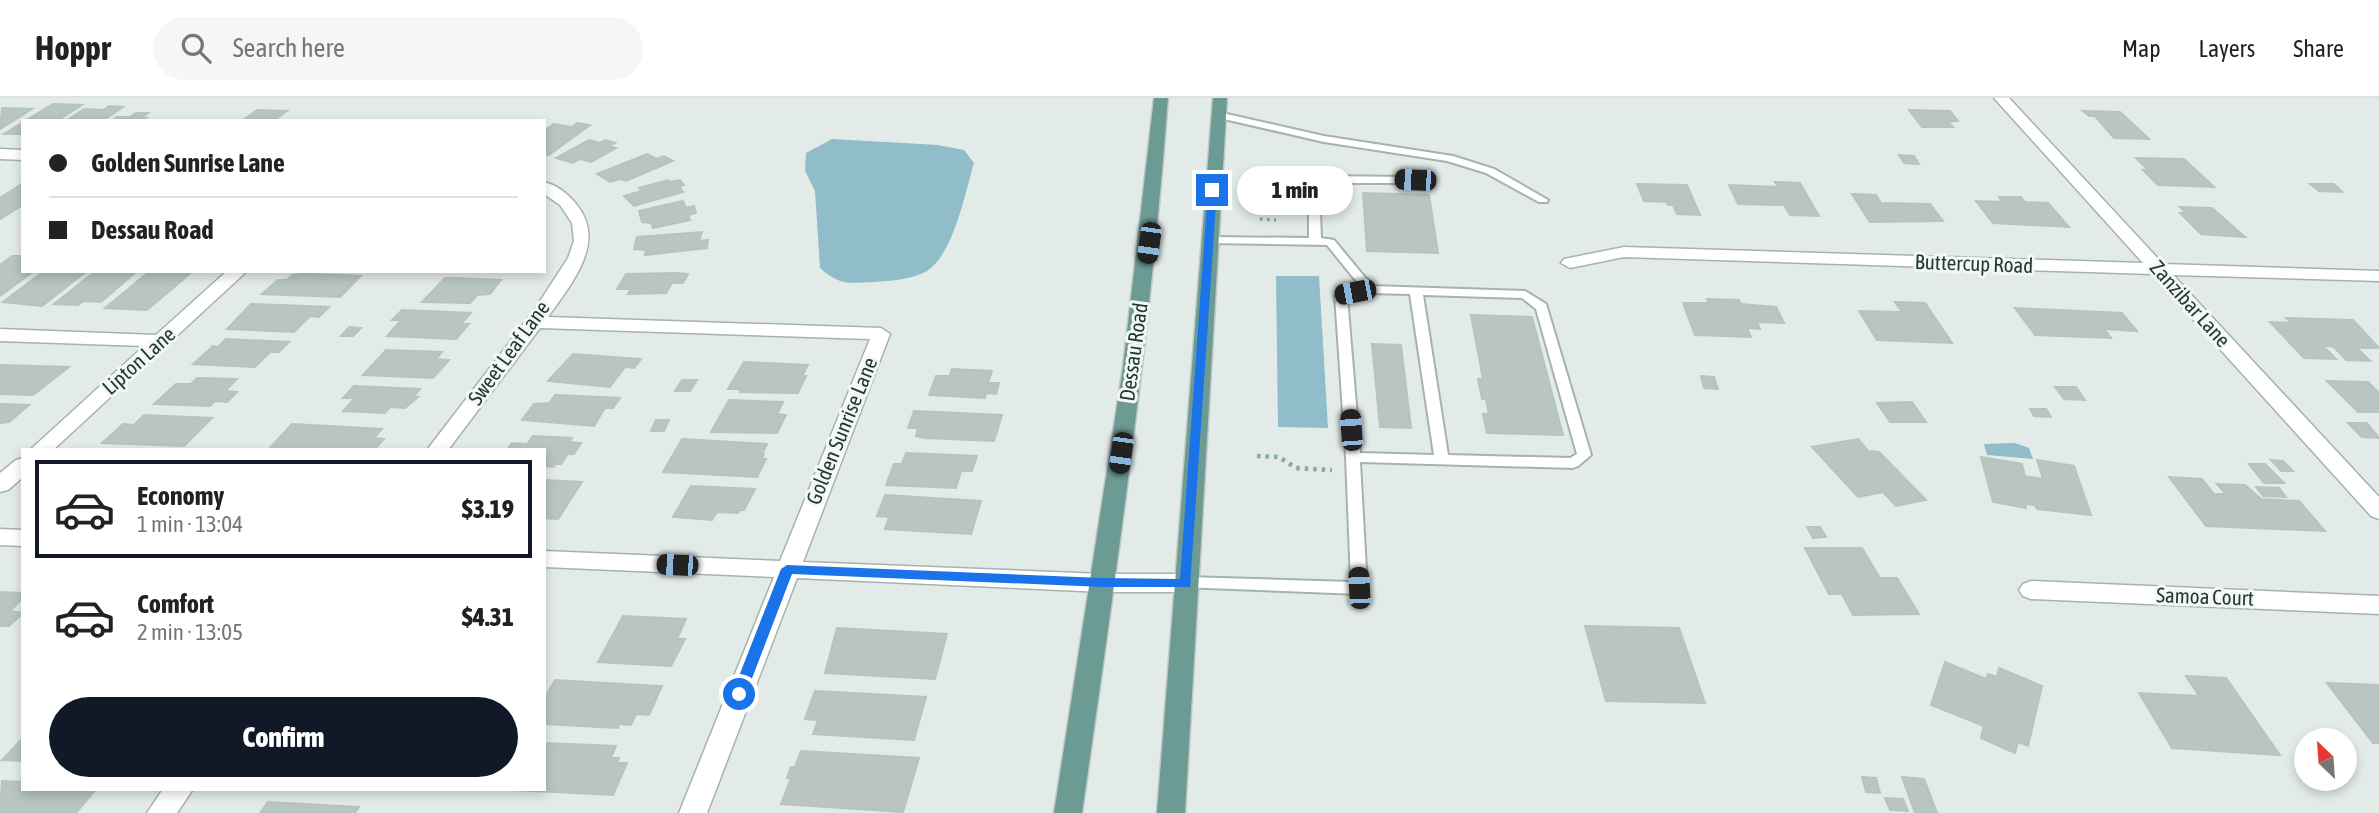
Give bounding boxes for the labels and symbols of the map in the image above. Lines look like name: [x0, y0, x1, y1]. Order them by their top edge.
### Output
callout: 1 min: [1236, 166, 1352, 214]
car: [1394, 169, 1437, 191]
route end: [1196, 174, 1228, 206]
car: [1136, 221, 1163, 265]
street label: Buttercup Road: [1914, 249, 2034, 277]
street label: Zanzibar Lane: [2146, 255, 2236, 352]
car: [1333, 278, 1378, 306]
street label: Sweet Leaf Lane: [462, 296, 554, 409]
street label: Dessau Road: [1114, 301, 1152, 403]
street label: Lipton Lane: [97, 321, 180, 399]
street label: Golden Sunrise Lane: [801, 354, 882, 508]
car: [1340, 408, 1363, 452]
car: [1108, 431, 1135, 475]
car: [656, 554, 699, 576]
car: [1348, 566, 1371, 610]
street label: Samoa Court: [2156, 582, 2254, 610]
route start: [723, 678, 755, 710]
north arrow: [2294, 728, 2357, 791]

